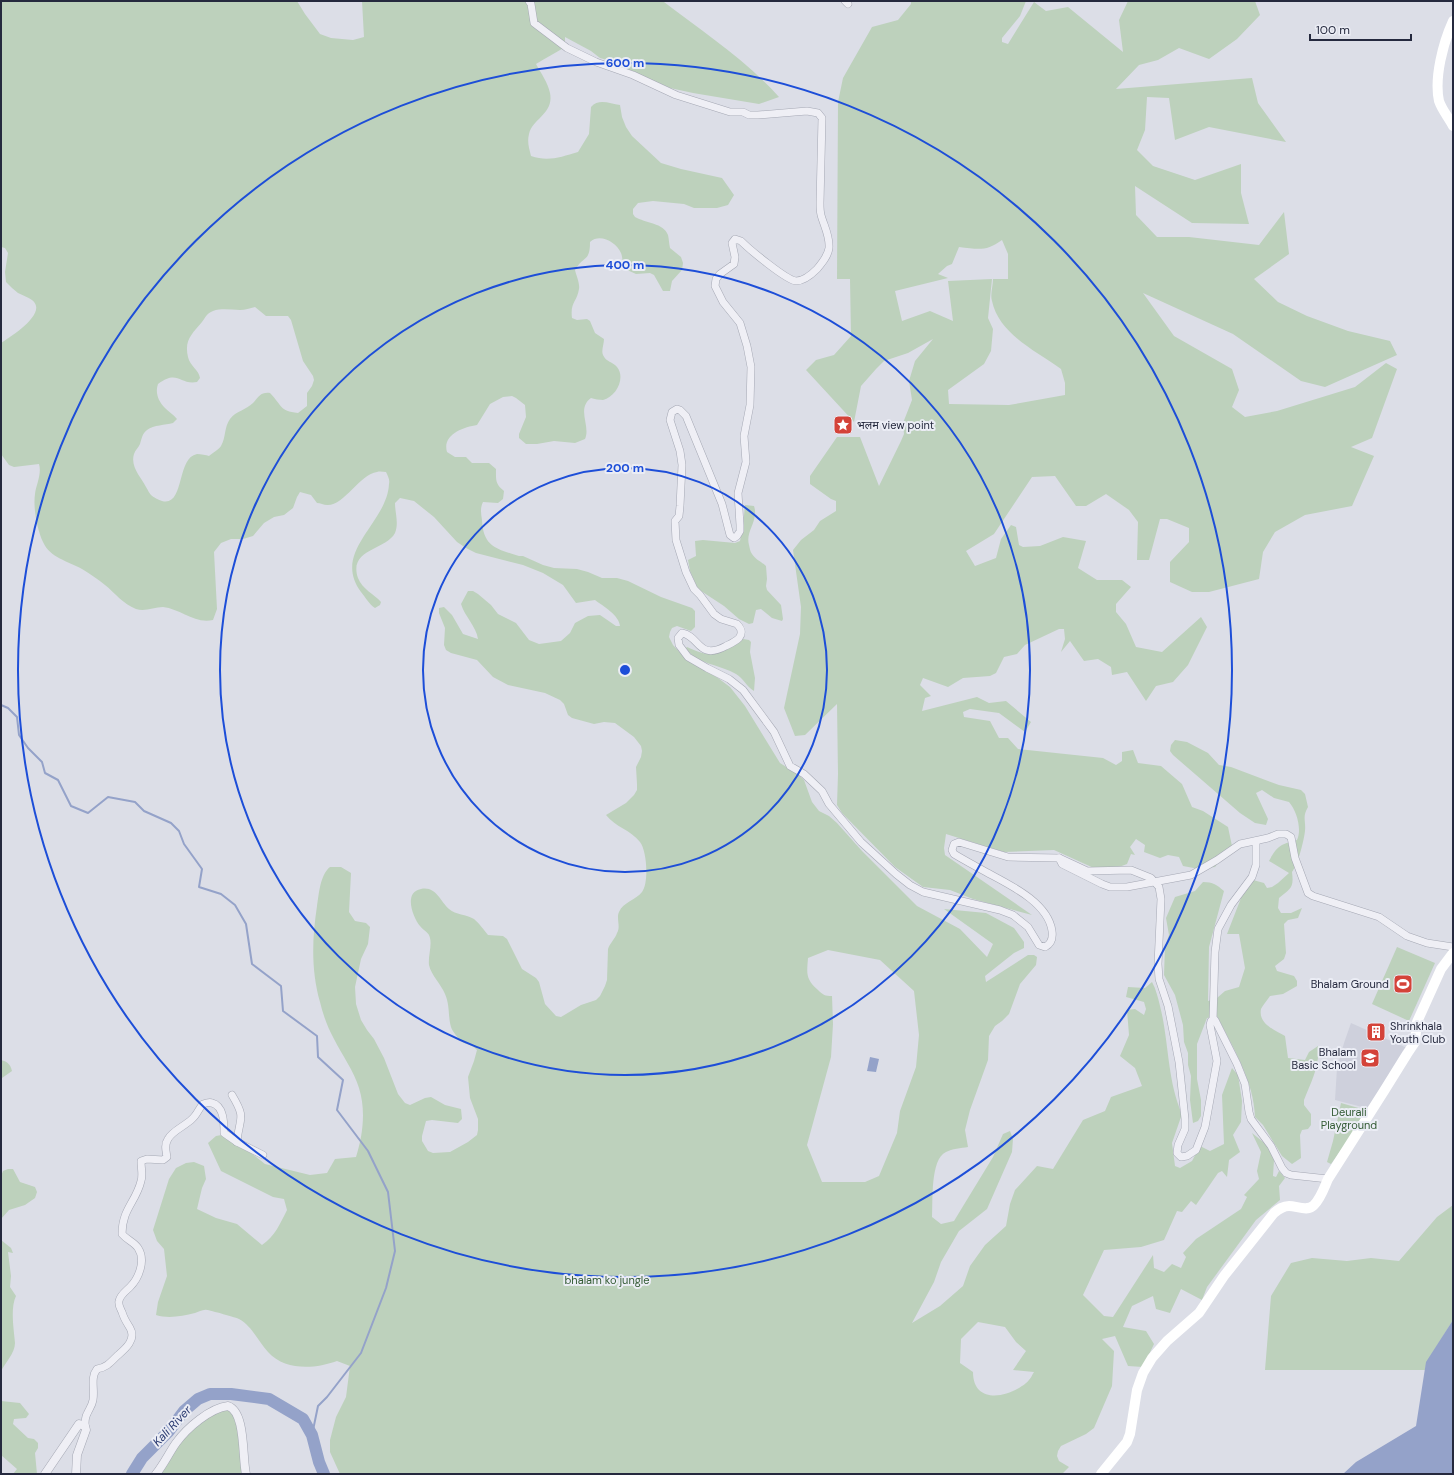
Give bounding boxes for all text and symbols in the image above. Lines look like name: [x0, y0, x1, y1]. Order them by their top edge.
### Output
scale bar: [1310, 16, 1411, 42]
text: 100 m: [1316, 22, 1350, 38]
text: 600 m: [606, 55, 644, 71]
text: 400 m: [606, 257, 644, 273]
place icon: भलम view point: [832, 414, 854, 436]
place label: भलम view point: [857, 418, 934, 432]
text: 200 m: [606, 460, 644, 476]
centre of rings: [618, 663, 632, 677]
sports icon: Bhalam Ground: [1392, 973, 1414, 995]
place label: Bhalam Ground: [1311, 977, 1389, 991]
place label: Shrinkhala Youth Club: [1390, 1019, 1445, 1046]
building icon: Shrinkhala Youth Club: [1365, 1021, 1387, 1043]
place label: Bhalam Basic School: [1292, 1045, 1356, 1072]
school or university icon: Bhalam Basic School: [1359, 1047, 1381, 1069]
park label: Deurali Playground: [1321, 1105, 1377, 1132]
park label: bhalam ko jungle: [564, 1273, 650, 1287]
water label: Kali River: [149, 1402, 195, 1450]

